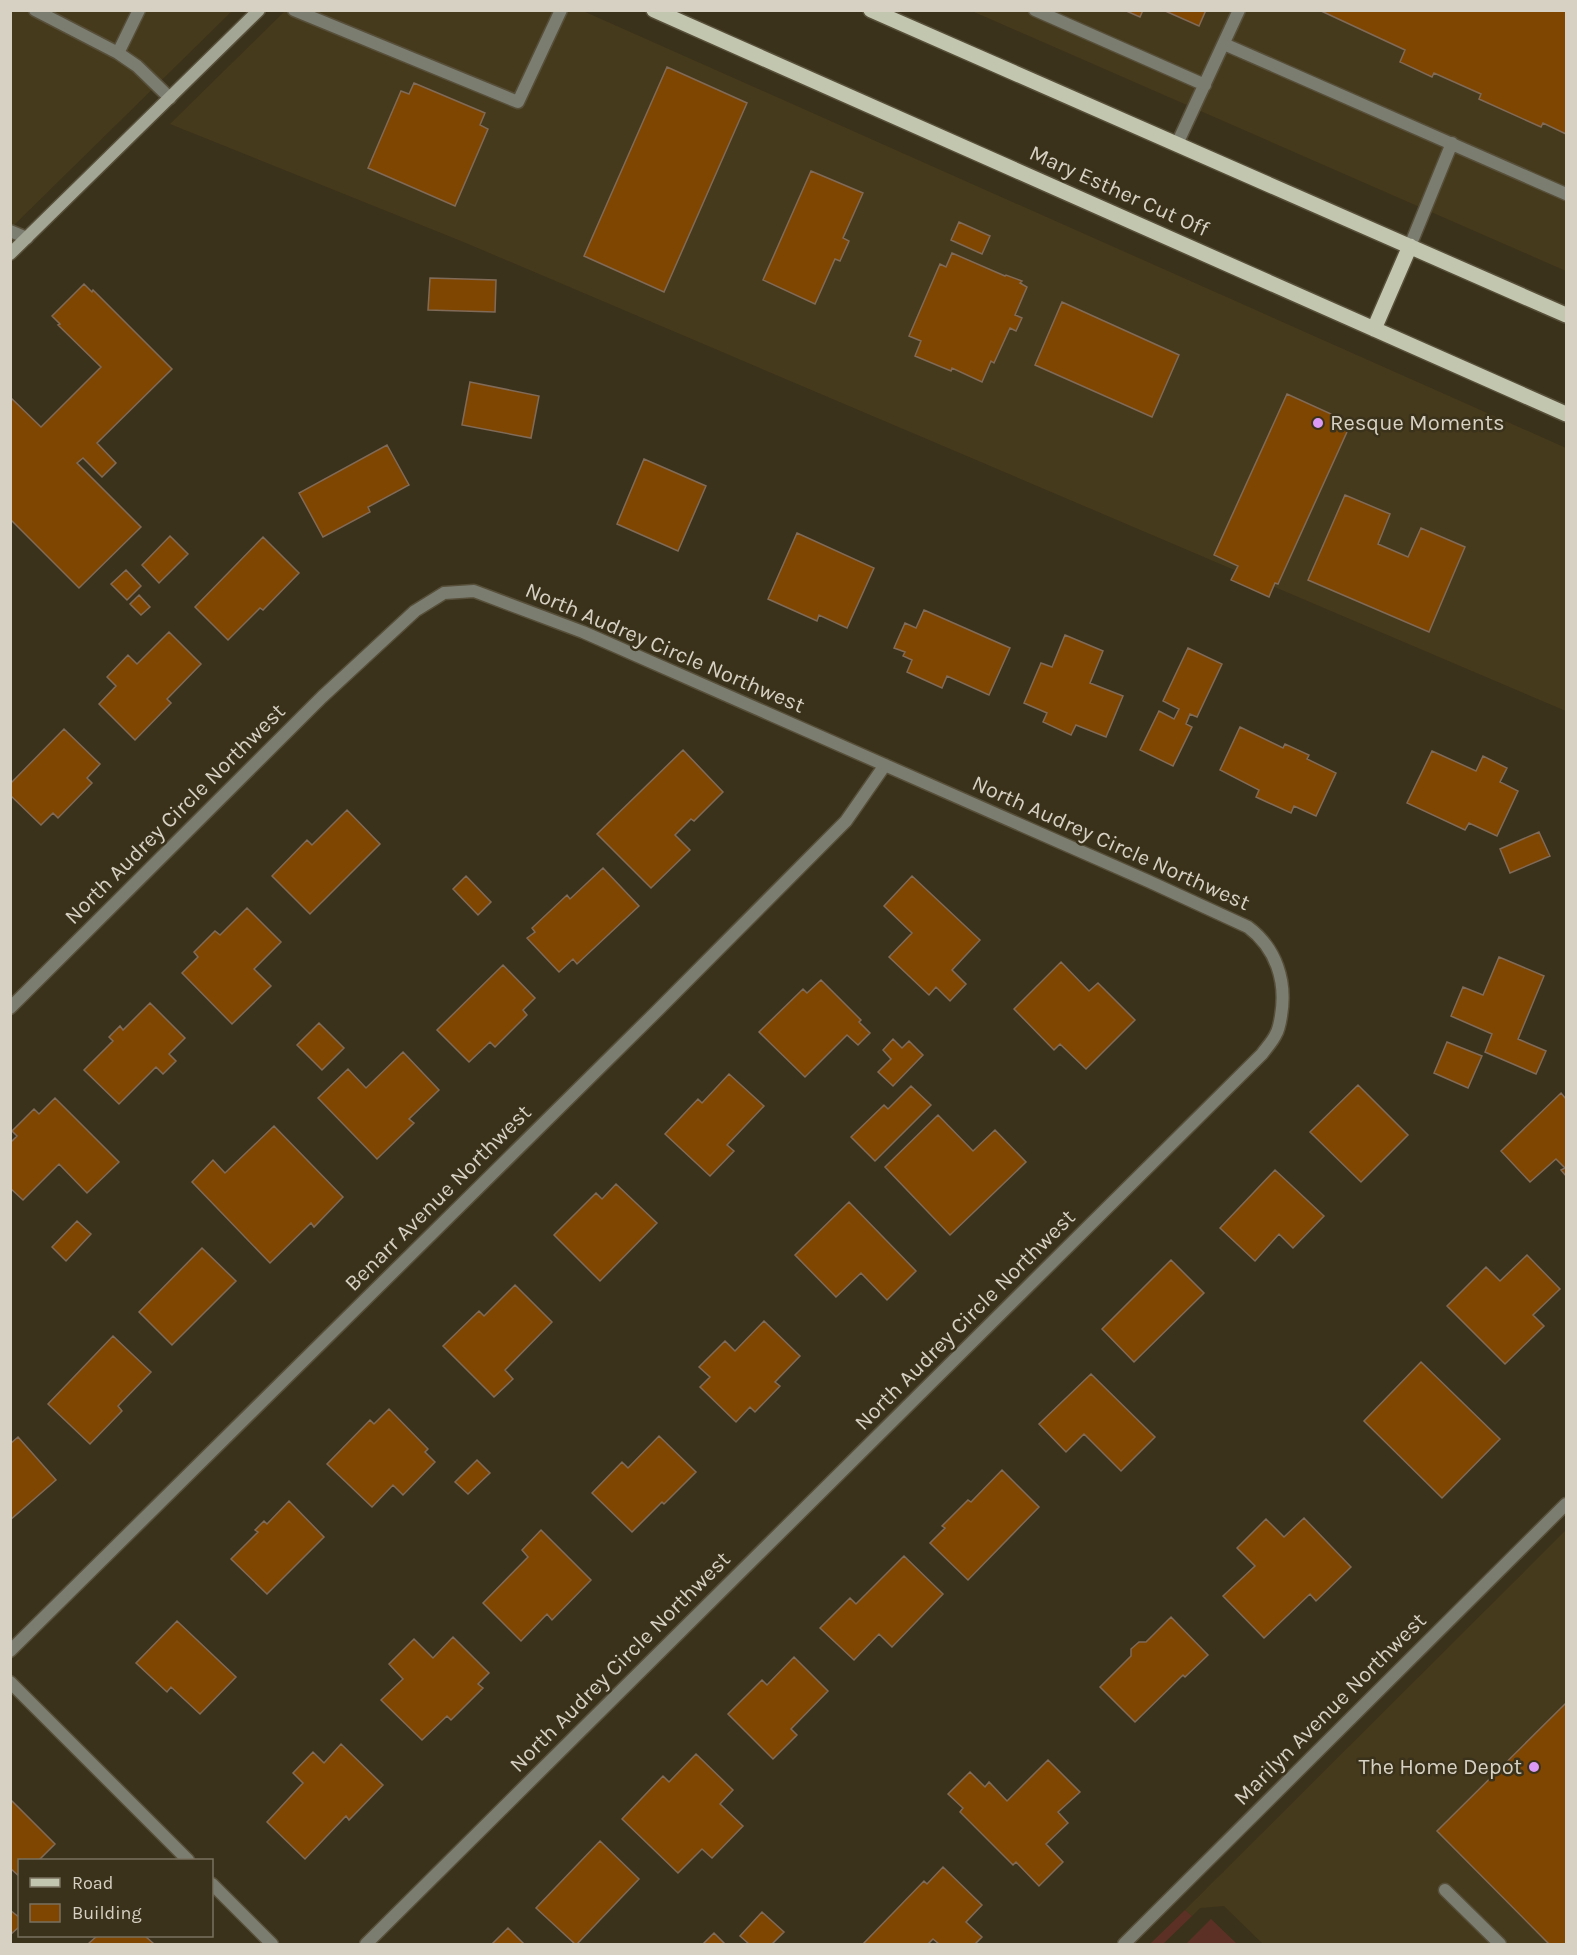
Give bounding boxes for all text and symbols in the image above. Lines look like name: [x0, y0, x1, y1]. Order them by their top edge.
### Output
street label: Mary Esther Cut Off: [1025, 140, 1213, 242]
place label: Resque Moments: [1330, 410, 1505, 436]
marker: Resque Moments: [1311, 416, 1325, 430]
street label: North Audrey Circle Northwest: [521, 577, 809, 719]
street label: North Audrey Circle Northwest: [59, 698, 291, 930]
street label: North Audrey Circle Northwest: [968, 770, 1254, 916]
street label: Benarr Avenue Northwest: [339, 1099, 537, 1297]
street label: North Audrey Circle Northwest: [849, 1204, 1081, 1436]
street label: North Audrey Circle Northwest: [504, 1546, 736, 1778]
street label: Marilyn Avenue Northwest: [1228, 1607, 1432, 1811]
place label: The Home Depot: [1358, 1754, 1522, 1780]
marker: The Home Depot: [1527, 1760, 1541, 1774]
legend: [18, 1859, 213, 1937]
text: Road: [72, 1872, 113, 1894]
text: Building: [72, 1902, 142, 1924]

